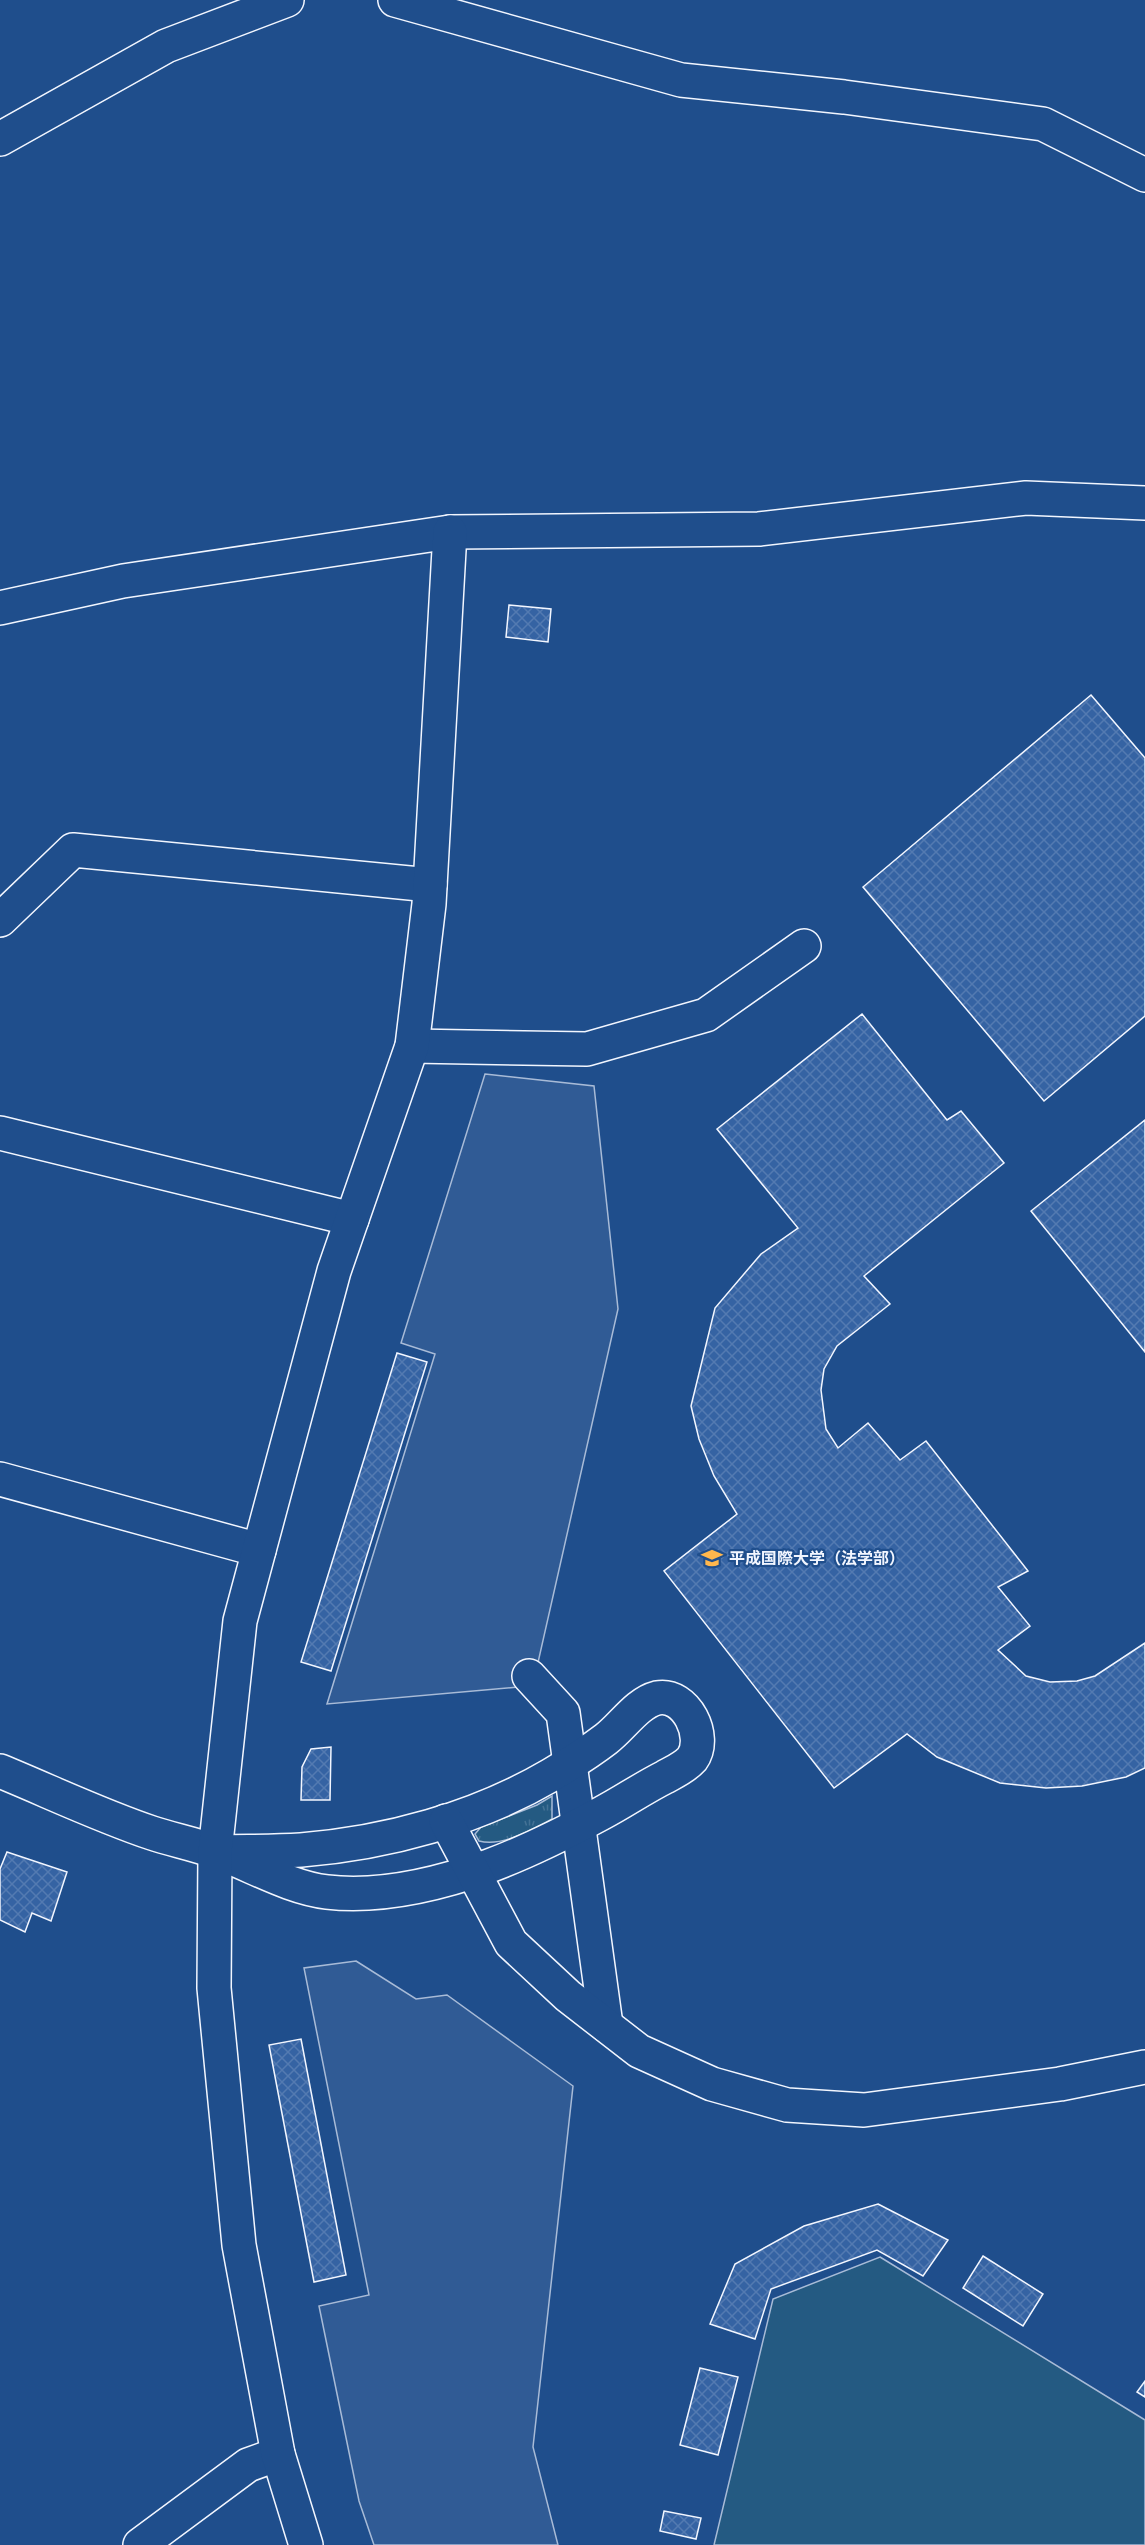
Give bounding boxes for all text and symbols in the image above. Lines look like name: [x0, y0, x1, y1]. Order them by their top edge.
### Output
school or university icon: 平成国際大学（法学部）: [700, 1546, 724, 1570]
place label: 平成国際大学（法学部）: [729, 1548, 905, 1569]

